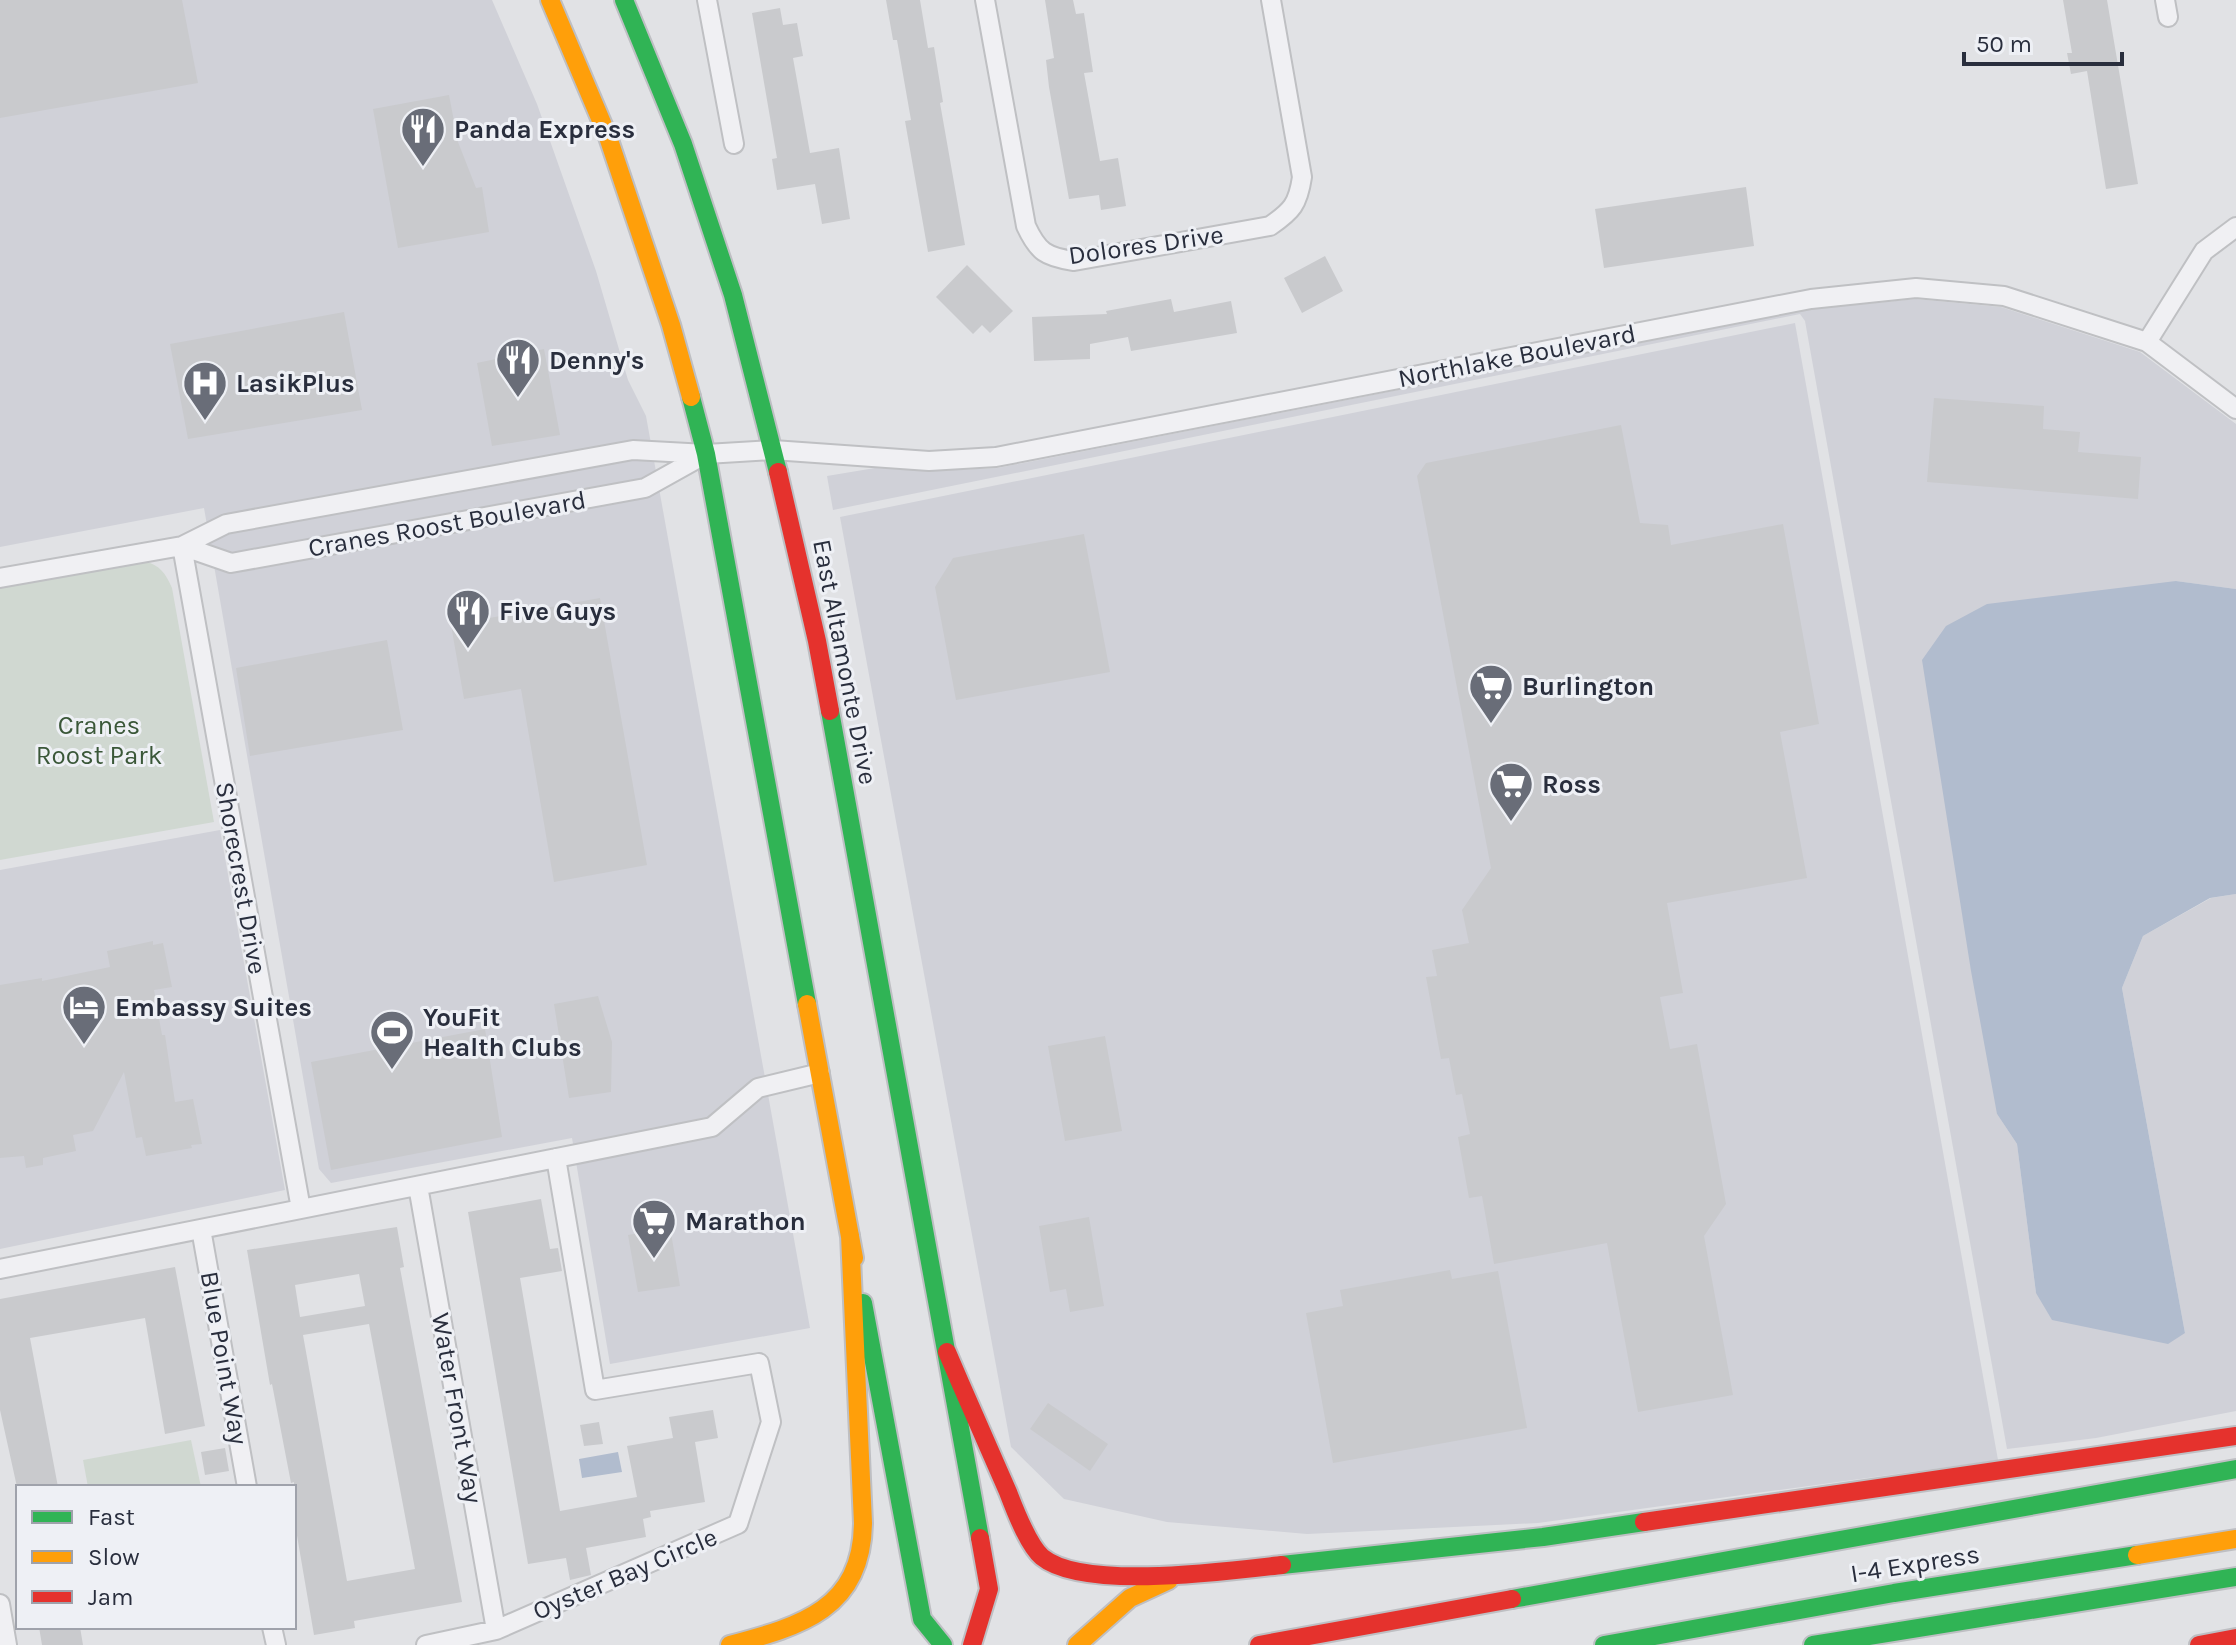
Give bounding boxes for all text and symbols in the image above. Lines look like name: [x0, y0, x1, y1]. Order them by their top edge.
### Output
scale bar: [1964, 16, 2122, 66]
text: 50 m: [1976, 30, 2032, 58]
restaurant icon: Panda Express: [399, 105, 447, 168]
place label: Panda Express: [454, 114, 635, 145]
street label: Dolores Drive: [1067, 219, 1225, 271]
street label: Northlake Boulevard: [1395, 318, 1639, 394]
restaurant icon: Denny's: [494, 336, 542, 399]
place label: Denny's: [549, 345, 645, 376]
hospital icon: LasikPlus: [181, 359, 229, 422]
place label: LasikPlus: [236, 368, 355, 399]
street label: Cranes Roost Boulevard: [306, 484, 588, 564]
street label: East Altamonte Drive: [806, 537, 884, 787]
restaurant icon: Five Guys: [444, 587, 492, 650]
place label: Five Guys: [499, 596, 616, 627]
supermarket icon: Burlington: [1467, 662, 1515, 725]
place label: Burlington: [1522, 671, 1654, 702]
park label: Cranes Roost Park: [36, 710, 162, 771]
supermarket icon: Ross: [1487, 760, 1535, 823]
place label: Ross: [1542, 769, 1601, 800]
street label: Shorecrest Drive: [209, 779, 273, 977]
hotel icon: Embassy Suites: [60, 983, 108, 1046]
place label: Embassy Suites: [115, 992, 312, 1023]
place label: YouFit Health Clubs: [423, 1002, 582, 1063]
sports icon: YouFit Health Clubs: [368, 1008, 416, 1071]
supermarket icon: Marathon: [630, 1197, 678, 1260]
place label: Marathon: [685, 1206, 806, 1237]
street label: Blue Point Way: [193, 1269, 255, 1447]
street label: Water Front Way: [425, 1310, 489, 1506]
legend: [16, 1485, 296, 1629]
text: Fast: [88, 1503, 135, 1531]
street label: Oyster Bay Circle: [528, 1521, 722, 1627]
street label: I-4 Express: [1848, 1539, 1982, 1589]
text: Slow: [88, 1543, 140, 1571]
text: Jam: [88, 1583, 133, 1611]

